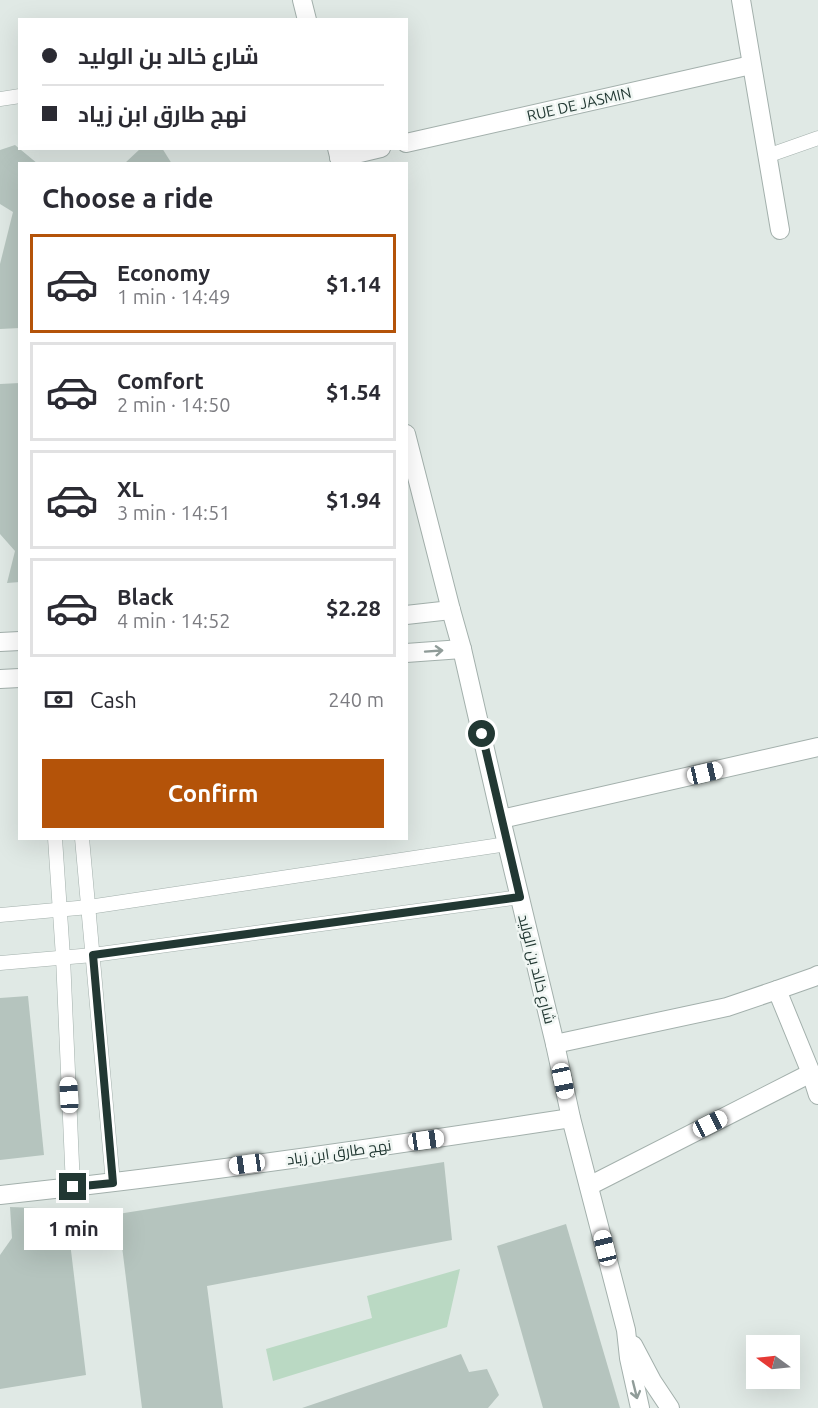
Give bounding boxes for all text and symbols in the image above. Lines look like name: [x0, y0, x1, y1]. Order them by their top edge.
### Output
text: شارع خالد بن الوليد: [78, 43, 259, 68]
street label: RUE DE JASMIN: [525, 84, 633, 124]
text: نهج طارق ابن زياد: [78, 101, 247, 126]
text: Choose a ride: [42, 183, 214, 213]
icon: car: [45, 257, 99, 311]
text: Economy: [117, 260, 210, 285]
text: $1.14: [326, 271, 381, 296]
text: 1 min · 14:49: [117, 285, 231, 308]
icon: car: [45, 365, 99, 419]
text: Comfort: [117, 368, 204, 393]
text: $1.54: [326, 379, 381, 404]
text: 2 min · 14:50: [117, 393, 231, 416]
icon: car: [45, 473, 99, 527]
text: XL: [117, 476, 144, 501]
text: $1.94: [326, 487, 381, 512]
text: 3 min · 14:51: [117, 501, 231, 524]
icon: car: [45, 581, 99, 635]
text: Black: [117, 584, 174, 609]
text: $2.28: [326, 595, 381, 620]
text: 4 min · 14:52: [117, 609, 231, 632]
one-way arrow: [424, 645, 444, 656]
icon: cash: [42, 683, 75, 716]
text: Cash: [90, 687, 137, 712]
text: 240 m: [328, 688, 384, 711]
route start: [468, 720, 495, 747]
button: Confirm: [42, 759, 384, 828]
car: [685, 760, 725, 786]
street label: شارع خالد بن الوليد: [512, 913, 559, 1026]
car: [550, 1062, 576, 1100]
car: [59, 1077, 79, 1113]
car: [690, 1108, 730, 1140]
car: [407, 1129, 445, 1151]
street label: نهج طارق ابن زياد: [286, 1136, 393, 1171]
car: [228, 1153, 266, 1175]
route end: [59, 1173, 86, 1200]
callout: 1 min: [23, 1208, 122, 1250]
text: 1 min: [48, 1217, 99, 1240]
car: [592, 1228, 618, 1268]
north arrow: [746, 1335, 800, 1389]
map controls: [746, 1335, 800, 1389]
one-way arrow: [630, 1380, 642, 1399]

